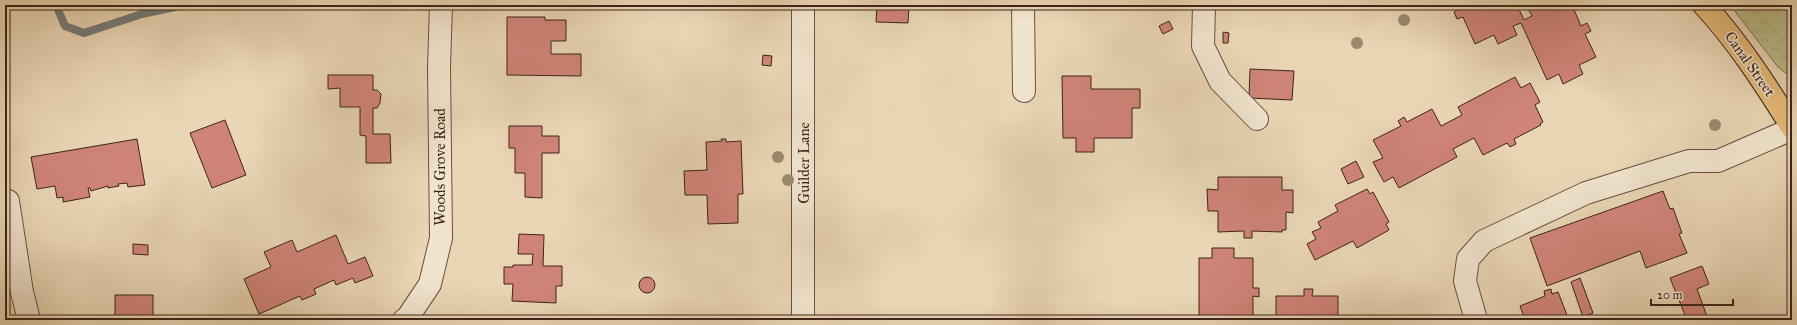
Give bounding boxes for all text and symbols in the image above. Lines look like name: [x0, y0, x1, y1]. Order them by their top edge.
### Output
street label: Canal Street: [1721, 28, 1779, 101]
street label: Woods Grove Road: [431, 108, 449, 226]
street label: Guilder Lane: [795, 122, 813, 204]
scale bar: [1651, 281, 1733, 307]
text: 20 m: [1657, 288, 1683, 302]

